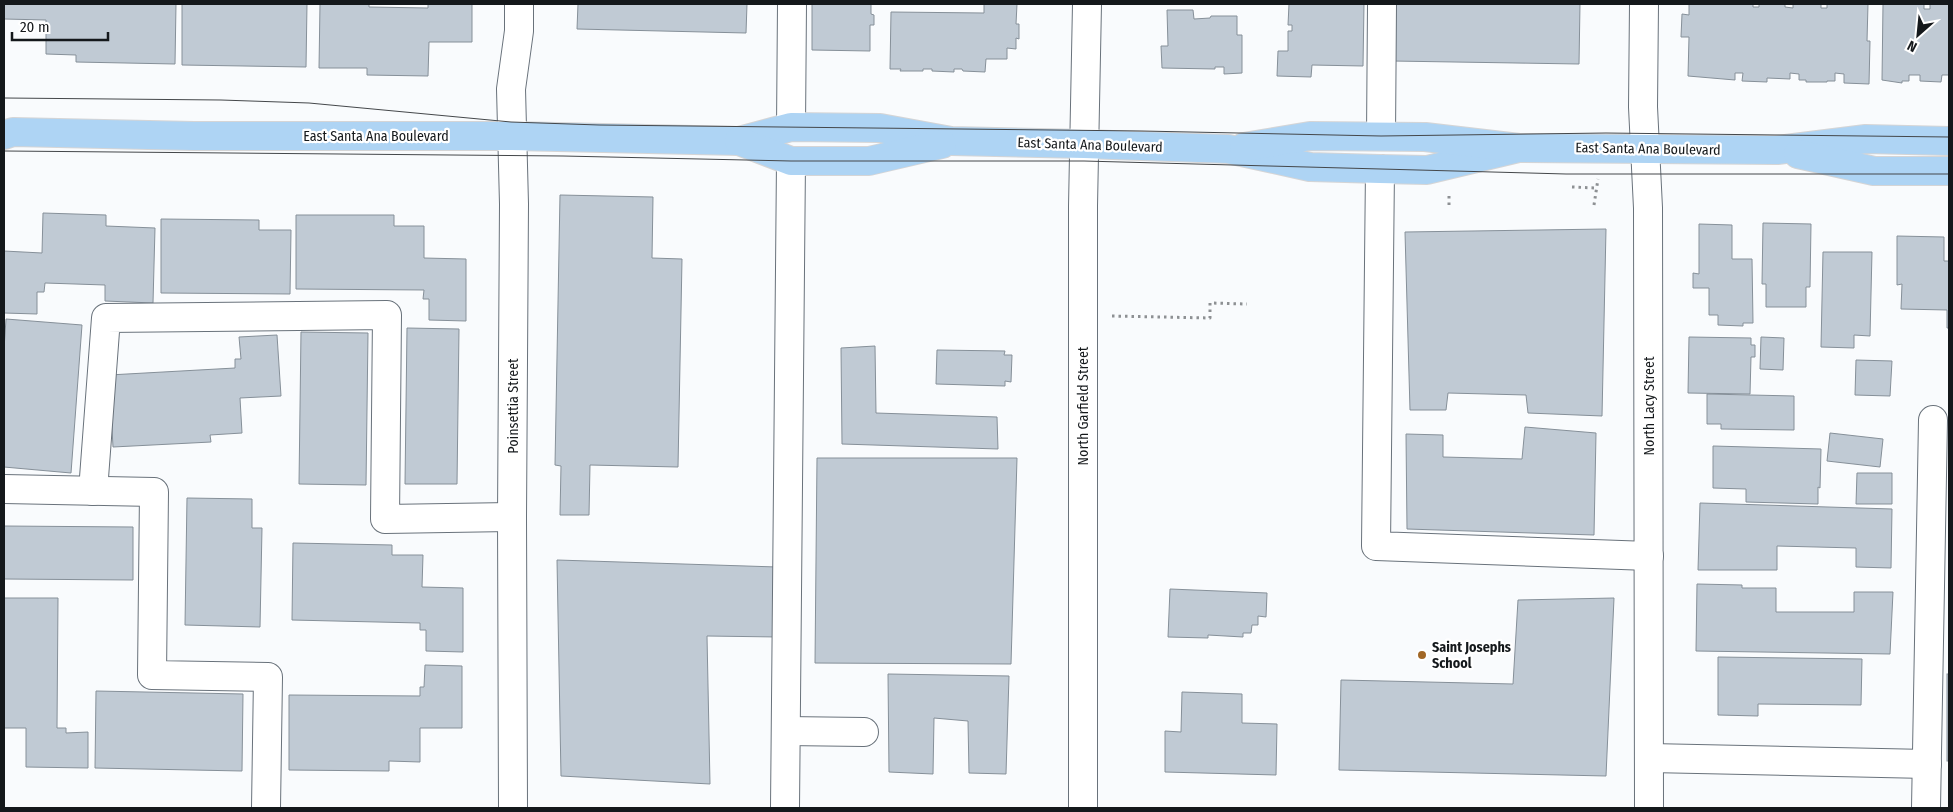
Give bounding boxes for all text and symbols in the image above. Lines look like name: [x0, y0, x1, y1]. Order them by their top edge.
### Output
scale bar: [12, 10, 109, 42]
north arrow: [1893, 10, 1943, 60]
text: 20 m: [20, 18, 50, 36]
text: N: [1905, 37, 1920, 56]
street label: East Santa Ana Boulevard: [303, 128, 449, 145]
street label: East Santa Ana Boulevard: [1017, 134, 1163, 156]
street label: East Santa Ana Boulevard: [1575, 139, 1721, 159]
street label: North Garfield Street: [1075, 346, 1092, 465]
street label: North Lacy Street: [1641, 356, 1658, 455]
street label: Poinsettia Street: [505, 358, 522, 454]
place label: Saint Josephs School: [1432, 639, 1511, 672]
marker: Saint Josephs School: [1416, 649, 1428, 661]

